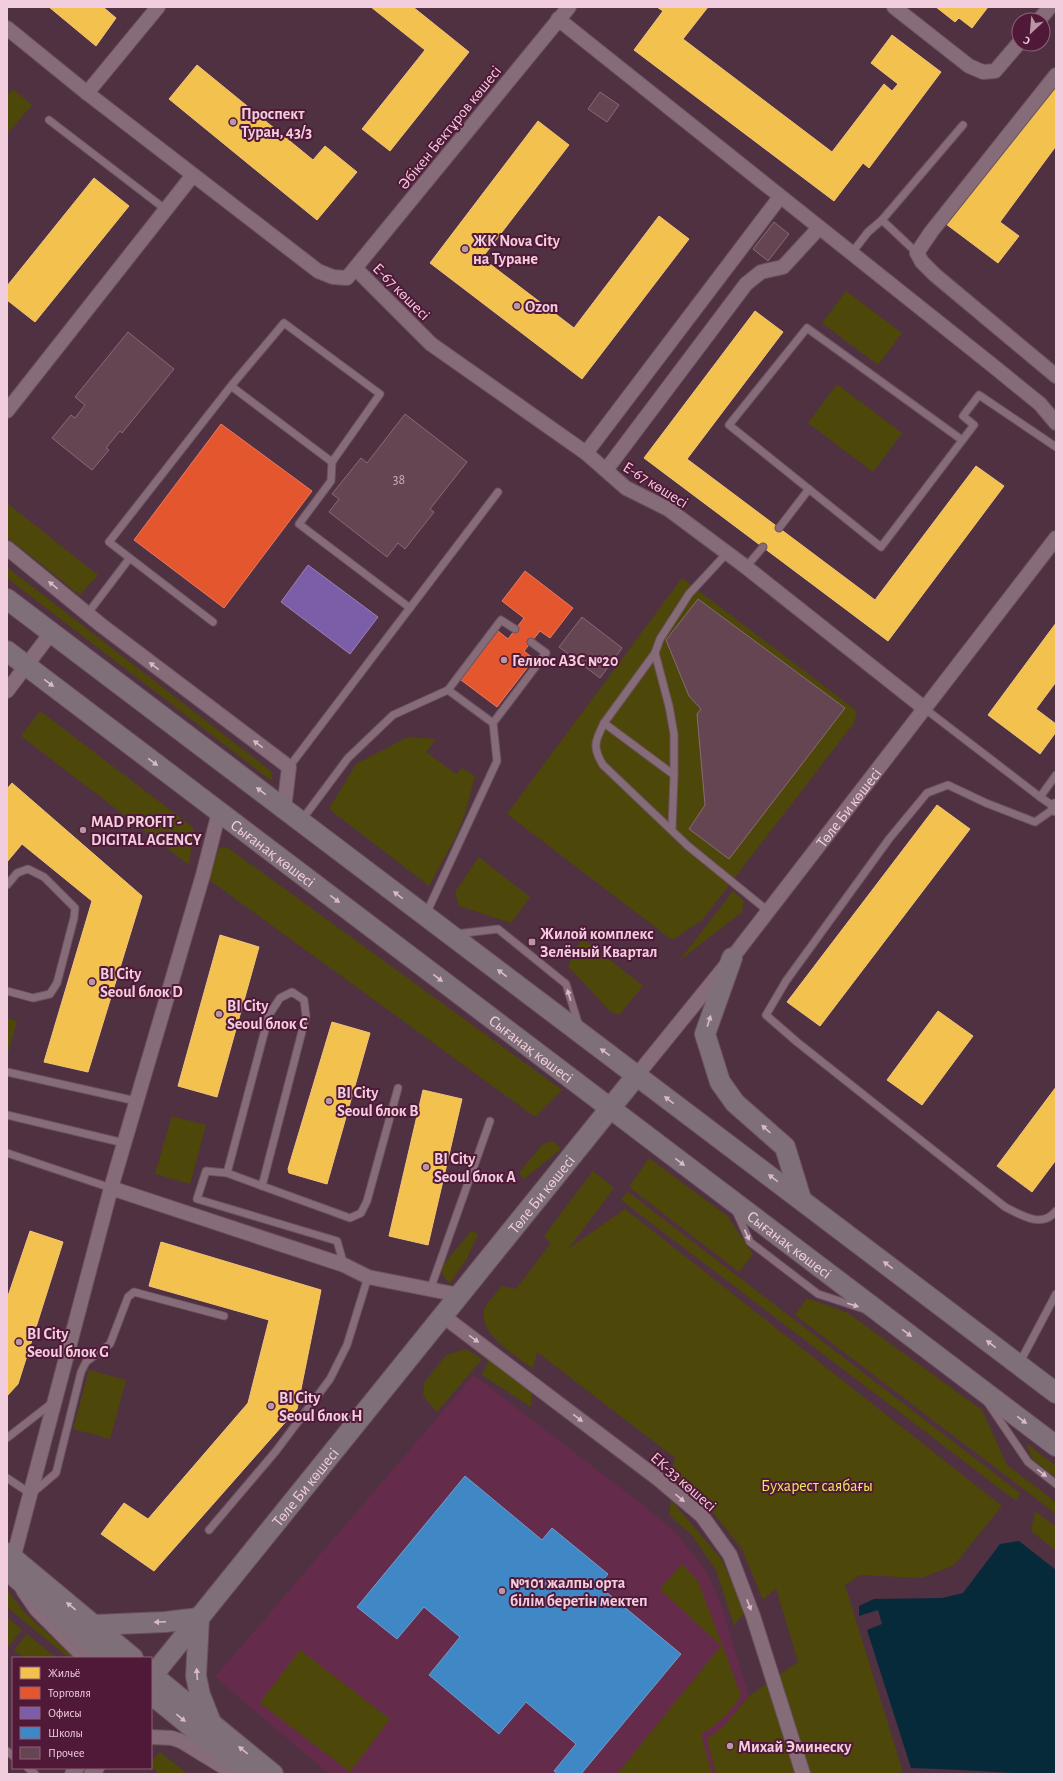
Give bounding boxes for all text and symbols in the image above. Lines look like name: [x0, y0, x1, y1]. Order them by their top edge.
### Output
north arrow: [1011, 12, 1051, 52]
text: С: [1022, 34, 1032, 47]
street label: Әбікен Бектұров көшесі: [395, 63, 504, 192]
place label: Проспект Туран, 43/3: [241, 106, 312, 141]
marker: Проспект Туран, 43/3: [228, 117, 238, 127]
place label: ЖК Nova City на Туране: [473, 233, 561, 268]
marker: ЖК Nova City на Туране: [460, 244, 470, 254]
street label: Е-67 көшесі: [370, 260, 433, 323]
place label: Ozon: [525, 299, 558, 315]
marker: Ozon: [512, 301, 522, 311]
street label: Е-67 көшесі: [620, 459, 691, 511]
house number: 38: [393, 473, 405, 487]
one-way arrow: [47, 580, 58, 589]
place label: Гелиос АЗС №20: [512, 653, 618, 669]
marker: Гелиос АЗС №20: [499, 655, 509, 665]
one-way arrow: [149, 661, 160, 670]
one-way arrow: [44, 679, 55, 688]
one-way arrow: [253, 739, 264, 748]
one-way arrow: [147, 757, 158, 766]
street label: Төле Би көшесі: [813, 765, 885, 851]
one-way arrow: [255, 787, 266, 796]
place label: MAD PROFIT - DIGITAL AGENCY: [91, 814, 202, 848]
street label: Сығанақ көшесі: [227, 817, 318, 890]
marker: MAD PROFIT - DIGITAL AGENCY: [78, 825, 88, 835]
one-way arrow: [392, 891, 403, 899]
one-way arrow: [329, 895, 340, 904]
place label: Жилой комплекс Зелёный Квартал: [540, 926, 658, 960]
marker: Жилой комплекс Зелёный Квартал: [527, 937, 537, 947]
place label: BI City Seoul блок D: [100, 966, 183, 1000]
one-way arrow: [497, 969, 507, 977]
one-way arrow: [433, 974, 444, 982]
marker: BI City Seoul блок D: [87, 977, 97, 987]
one-way arrow: [566, 989, 572, 1001]
place label: BI City Seoul блок C: [227, 998, 308, 1032]
marker: BI City Seoul блок C: [214, 1009, 224, 1019]
street label: Сығанақ көшесі: [486, 1012, 576, 1086]
one-way arrow: [706, 1015, 712, 1027]
one-way arrow: [600, 1048, 611, 1056]
place label: BI City Seoul блок B: [337, 1085, 418, 1119]
marker: BI City Seoul блок B: [324, 1096, 334, 1106]
one-way arrow: [664, 1096, 675, 1104]
one-way arrow: [761, 1124, 771, 1134]
place label: BI City Seoul блок A: [434, 1151, 516, 1185]
street label: Төле Би көшесі: [506, 1152, 578, 1237]
one-way arrow: [675, 1158, 686, 1166]
marker: BI City Seoul блок A: [421, 1162, 431, 1172]
one-way arrow: [768, 1174, 779, 1182]
street label: Сығанақ көшесі: [744, 1208, 834, 1282]
one-way arrow: [744, 1229, 750, 1241]
one-way arrow: [883, 1261, 893, 1269]
one-way arrow: [848, 1302, 860, 1308]
place label: BI City Seoul блок G: [27, 1326, 109, 1360]
one-way arrow: [901, 1329, 912, 1338]
one-way arrow: [469, 1335, 480, 1343]
marker: BI City Seoul блок G: [14, 1337, 24, 1347]
one-way arrow: [986, 1340, 997, 1348]
place label: BI City Seoul блок H: [279, 1390, 362, 1424]
marker: BI City Seoul блок H: [266, 1401, 276, 1411]
one-way arrow: [572, 1413, 583, 1422]
one-way arrow: [1016, 1416, 1027, 1425]
street label: Төле Би көшесі: [269, 1445, 342, 1530]
street label: ЕК-33 көшесі: [647, 1449, 719, 1514]
one-way arrow: [1036, 1469, 1047, 1477]
park label: Бухарест саябағы: [761, 1478, 873, 1495]
one-way arrow: [675, 1493, 685, 1502]
place label: №101 жалпы орта білім беретін мектеп: [510, 1575, 648, 1609]
marker: №101 жалпы орта білім беретін мектеп: [497, 1586, 507, 1596]
one-way arrow: [746, 1599, 752, 1611]
one-way arrow: [65, 1601, 76, 1610]
one-way arrow: [153, 1619, 166, 1625]
legend: [12, 1657, 152, 1769]
text: Жильё: [48, 1667, 80, 1679]
one-way arrow: [194, 1667, 200, 1680]
text: Торговля: [48, 1687, 91, 1699]
text: Офисы: [48, 1707, 82, 1719]
one-way arrow: [176, 1714, 187, 1723]
text: Школы: [48, 1727, 83, 1739]
place label: Михай Эминеску: [738, 1739, 852, 1756]
marker: Михай Эминеску: [725, 1741, 735, 1751]
one-way arrow: [237, 1745, 248, 1754]
text: Прочее: [48, 1747, 84, 1759]

